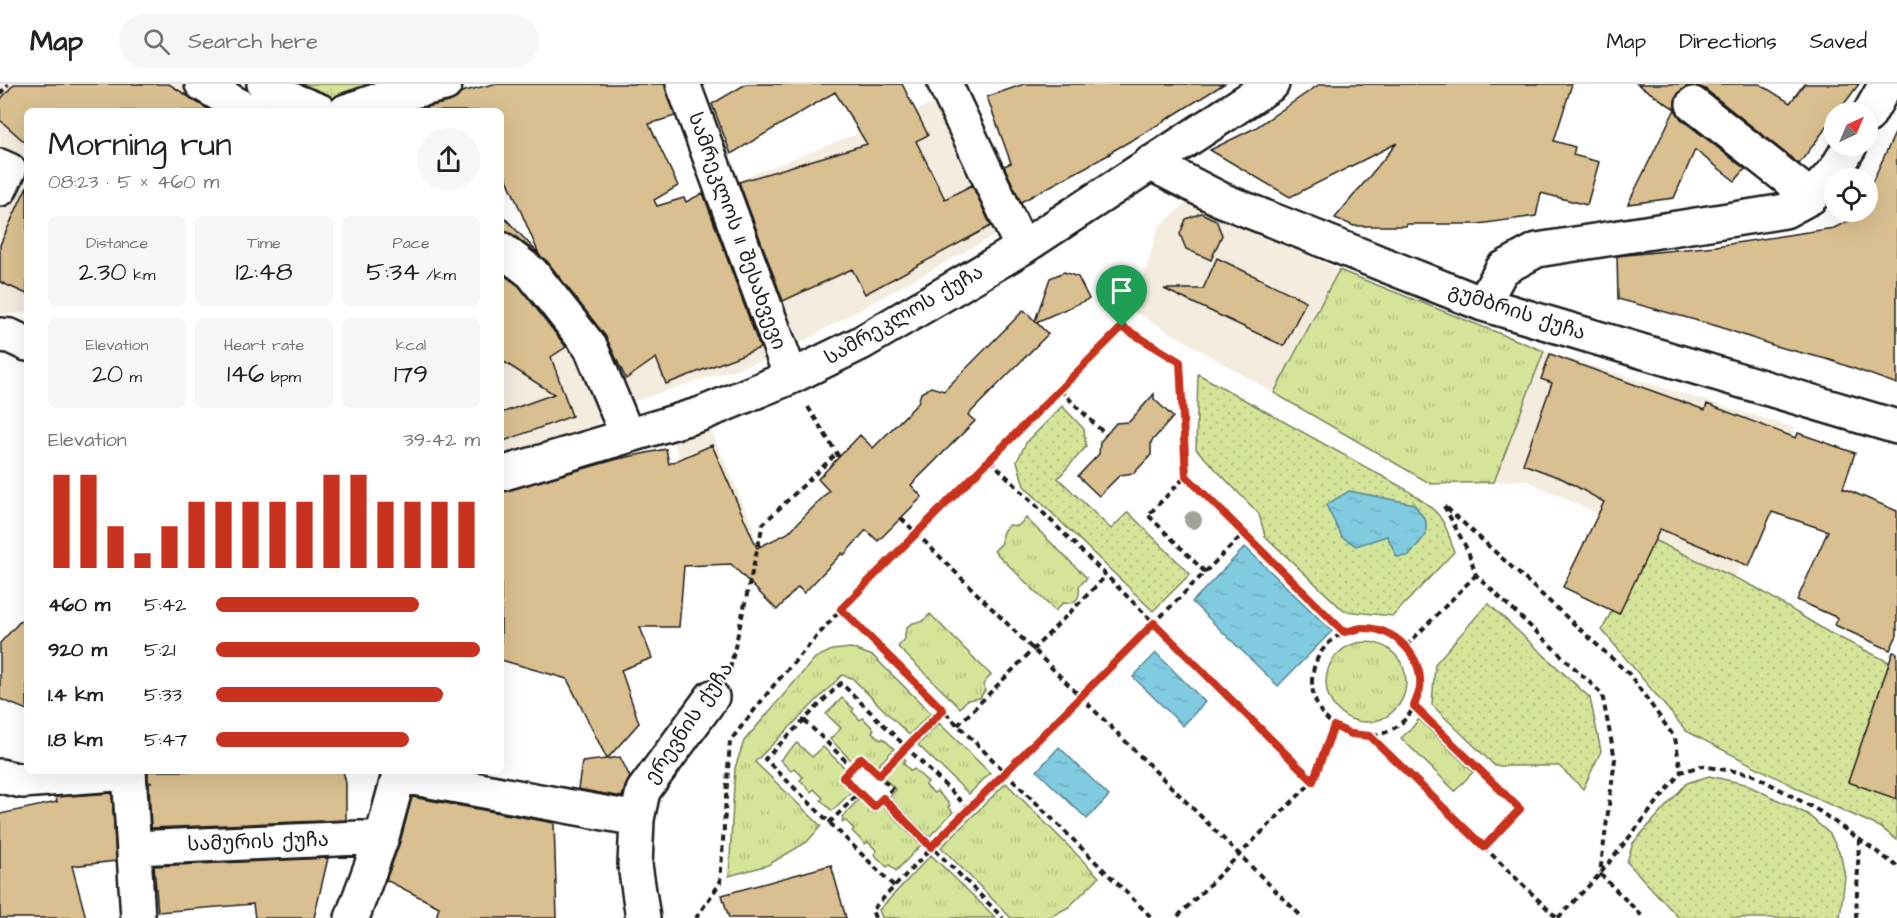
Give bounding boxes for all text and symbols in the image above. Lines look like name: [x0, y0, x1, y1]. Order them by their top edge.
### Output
search box: [119, 14, 539, 68]
text: Map: [30, 22, 83, 61]
icon: search: [140, 25, 173, 58]
text: Search here: [188, 26, 318, 57]
text: Map: [1606, 27, 1646, 56]
text: Directions: [1679, 27, 1777, 56]
text: Saved: [1810, 27, 1867, 56]
north arrow: [1824, 102, 1878, 156]
map controls: [1824, 102, 1878, 222]
street label: სამრეკლოს II შესახვევი: [681, 108, 793, 354]
text: Morning run: [48, 122, 232, 168]
button: share: [417, 128, 480, 191]
text: 08:23 · 5 × 460 m: [48, 168, 219, 196]
button: locate: [1824, 168, 1878, 222]
text: Distance: [86, 232, 148, 254]
text: Time: [247, 232, 281, 254]
text: Pace: [392, 232, 430, 254]
text: 2.30: [79, 254, 127, 290]
text: 12:48: [235, 254, 293, 290]
text: 5:34: [366, 254, 420, 290]
street label: სამრეკლოს ქუჩა: [820, 258, 988, 372]
text: km: [127, 264, 155, 286]
text: /km: [420, 264, 456, 286]
pin: [1096, 265, 1147, 327]
icon: arrive: [1105, 274, 1138, 307]
street label: გუმბრის ქუჩა: [1445, 277, 1589, 347]
text: Elevation: [86, 334, 148, 356]
text: Heart rate: [224, 334, 304, 356]
text: kcal: [396, 334, 426, 356]
text: 20: [92, 356, 123, 392]
text: 146: [227, 356, 264, 392]
text: 179: [394, 356, 428, 392]
text: m: [123, 366, 142, 388]
text: bpm: [264, 366, 301, 388]
text: Elevation: [48, 426, 127, 454]
text: 39–42 m: [404, 426, 480, 454]
text: 460 m: [48, 591, 110, 619]
text: 5:42: [144, 591, 187, 619]
text: 920 m: [48, 636, 107, 664]
text: 5:21: [144, 636, 176, 664]
street label: ერევნის ქუჩა: [638, 657, 740, 789]
text: 1.4 km: [48, 681, 103, 709]
text: 5:33: [144, 681, 182, 709]
text: 1.8 km: [48, 726, 102, 754]
text: 5:47: [144, 726, 187, 754]
street label: სამურის ქუჩა: [187, 826, 329, 858]

